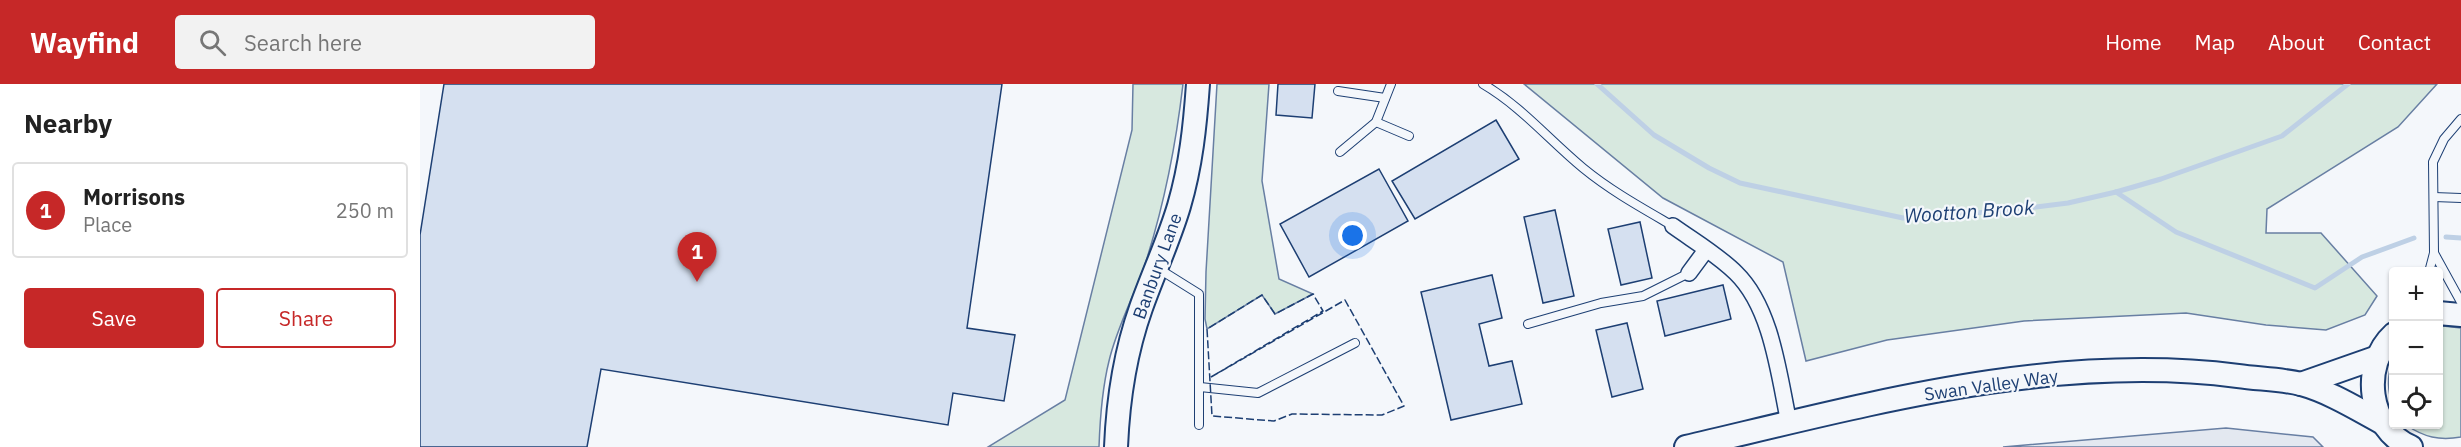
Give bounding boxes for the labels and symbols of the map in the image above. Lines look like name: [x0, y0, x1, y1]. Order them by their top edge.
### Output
water label: Wootton Brook: [1903, 193, 2036, 229]
street label: Banbury Lane: [1127, 210, 1187, 322]
your location: [1338, 221, 1367, 250]
pin: 1: [678, 232, 716, 282]
street label: Swan Valley Way: [1922, 364, 2060, 406]

